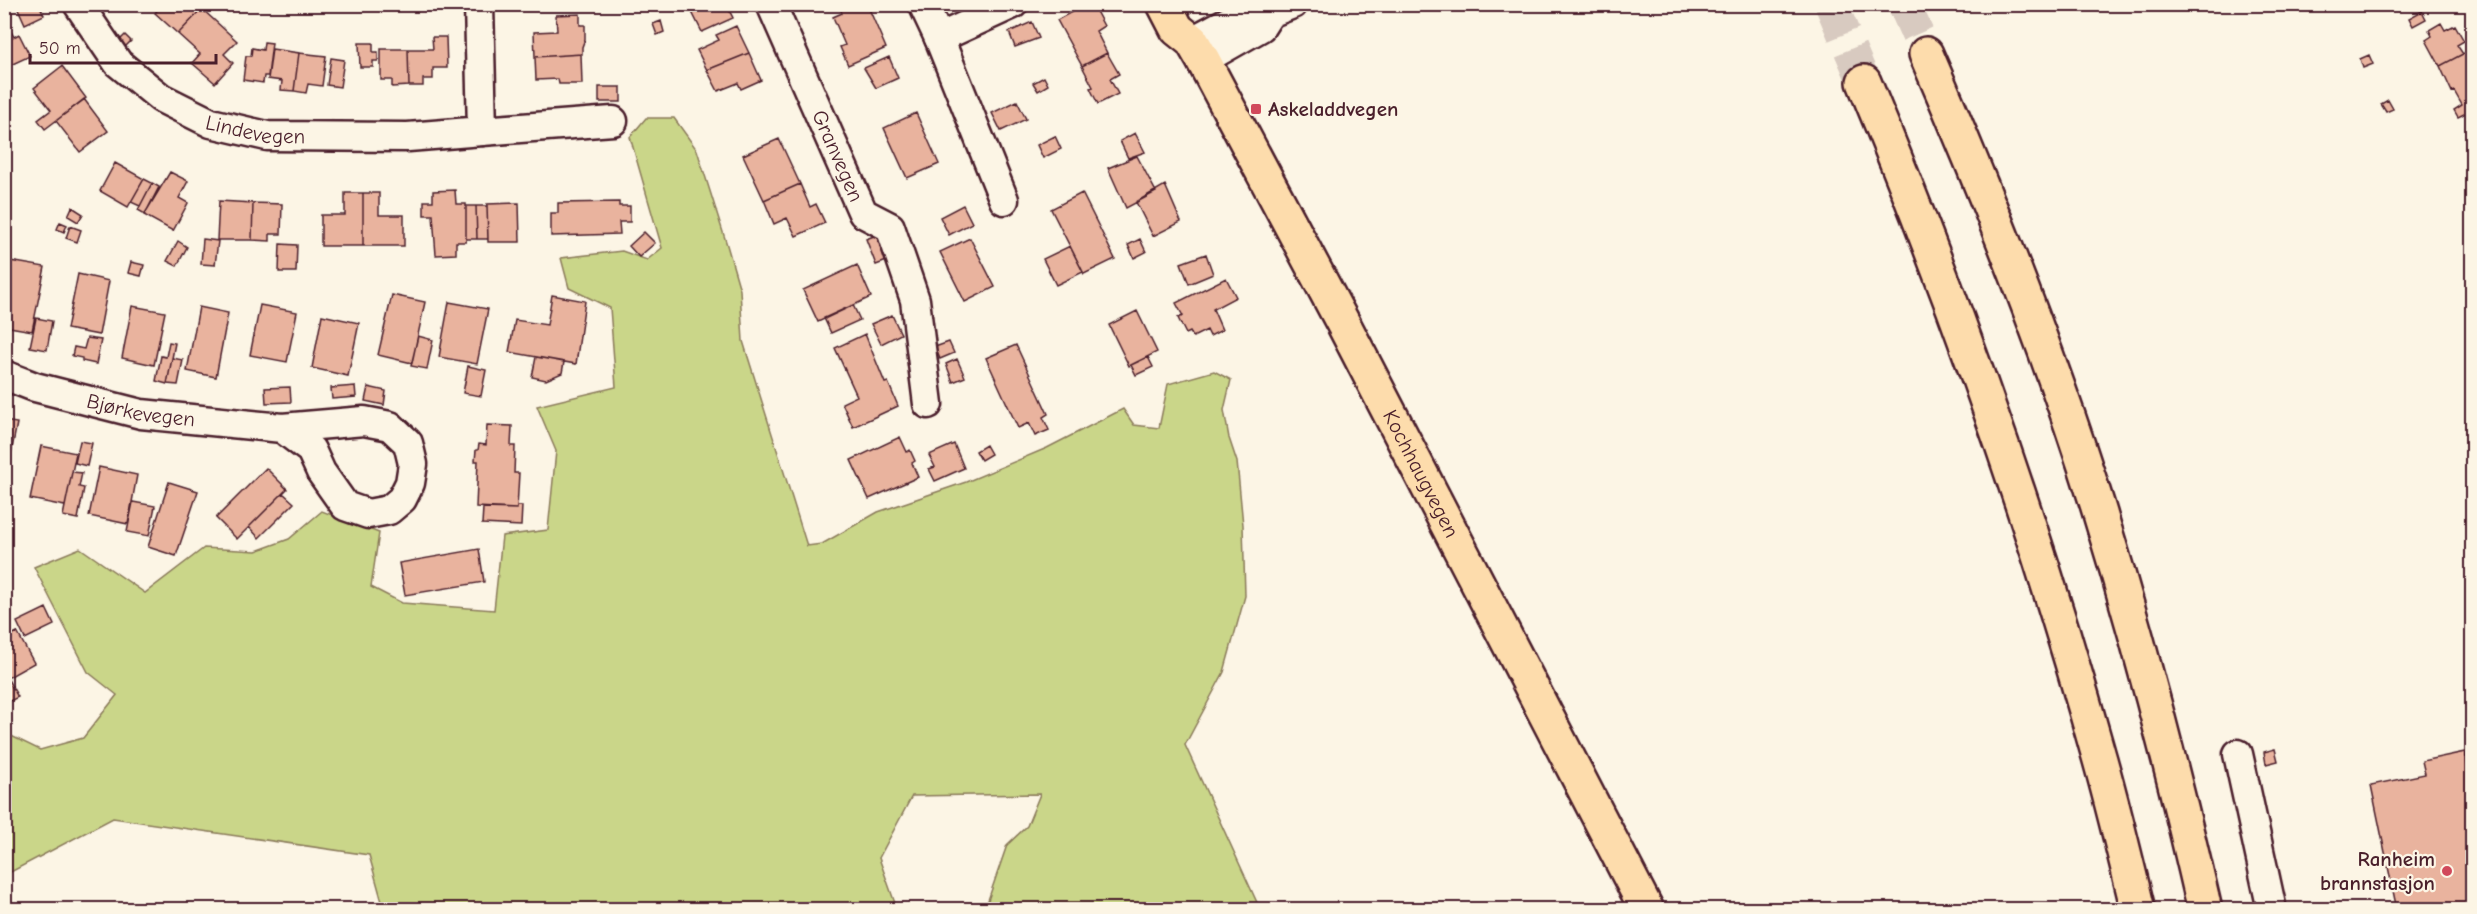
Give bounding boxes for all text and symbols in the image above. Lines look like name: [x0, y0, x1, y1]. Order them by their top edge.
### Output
scale bar: [30, 27, 216, 65]
text: 50 m: [39, 38, 81, 59]
place label: Askeladdvegen: [1268, 97, 1398, 121]
marker: Askeladdvegen: [1249, 102, 1263, 116]
street label: Granvegen: [807, 106, 869, 205]
street label: Lindevegen: [203, 110, 305, 149]
street label: Bjørkevegen: [84, 389, 196, 431]
street label: Kochhaugvegen: [1378, 406, 1464, 542]
place label: Ranheim brannstasjon: [2320, 847, 2435, 895]
marker: Ranheim brannstasjon: [2440, 864, 2454, 878]

